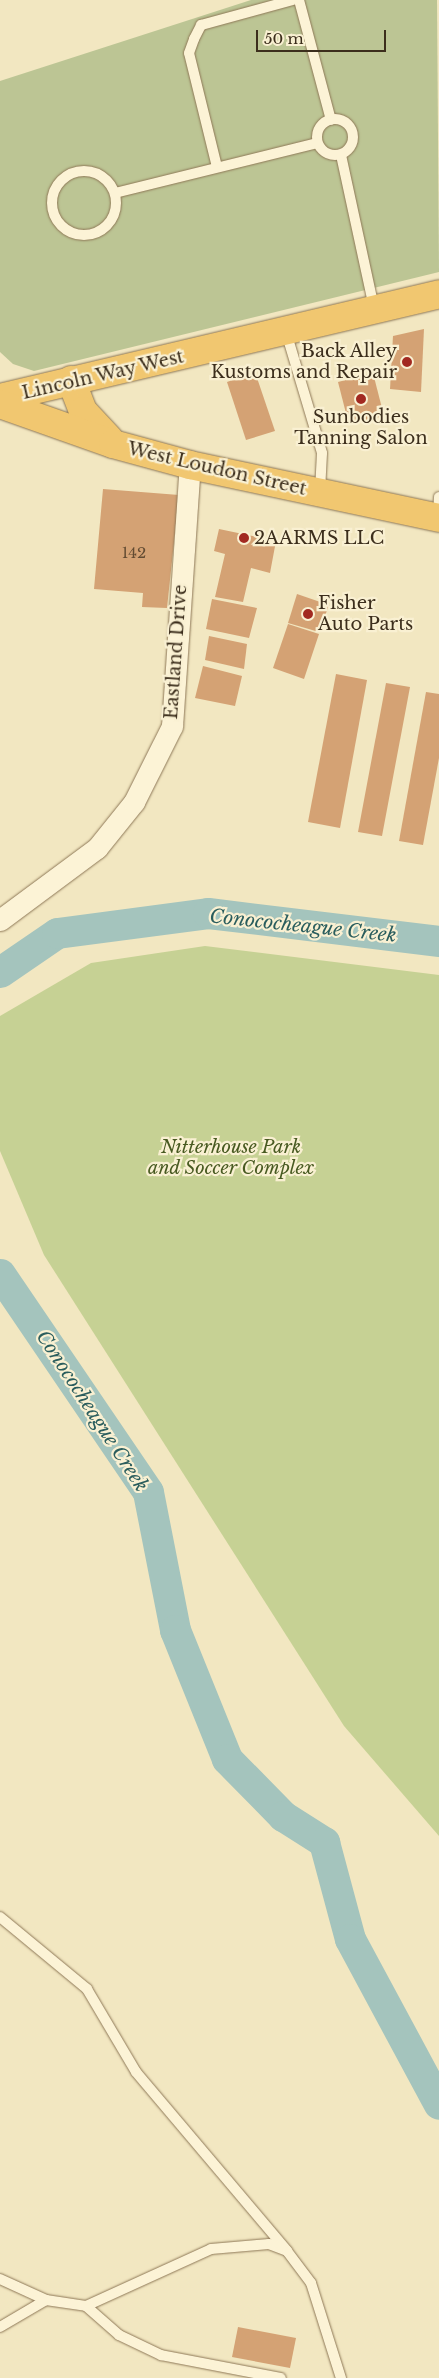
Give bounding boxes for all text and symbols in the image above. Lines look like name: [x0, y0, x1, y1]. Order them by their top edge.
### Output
scale bar: [259, 20, 389, 52]
text: 50 m: [264, 29, 304, 48]
place label: Back Alley Kustoms and Repair: [211, 341, 397, 384]
street label: Lincoln Way West: [19, 346, 187, 404]
marker: Back Alley Kustoms and Repair: [401, 356, 413, 368]
marker: Sunbodies Tanning Salon: [355, 393, 367, 405]
place label: Sunbodies Tanning Salon: [294, 407, 428, 449]
street label: West Loudon Street: [126, 438, 308, 500]
place label: 2AARMS LLC: [254, 527, 384, 549]
marker: 2AARMS LLC: [238, 532, 250, 544]
house number: 142: [122, 544, 146, 562]
street label: Eastland Drive: [161, 584, 191, 720]
place label: Fisher Auto Parts: [318, 593, 413, 636]
marker: Fisher Auto Parts: [302, 608, 314, 620]
water label: Conococheague Creek: [209, 905, 397, 947]
park label: Nitterhouse Park and Soccer Complex: [147, 1137, 315, 1180]
water label: Conococheague Creek: [31, 1326, 153, 1496]

